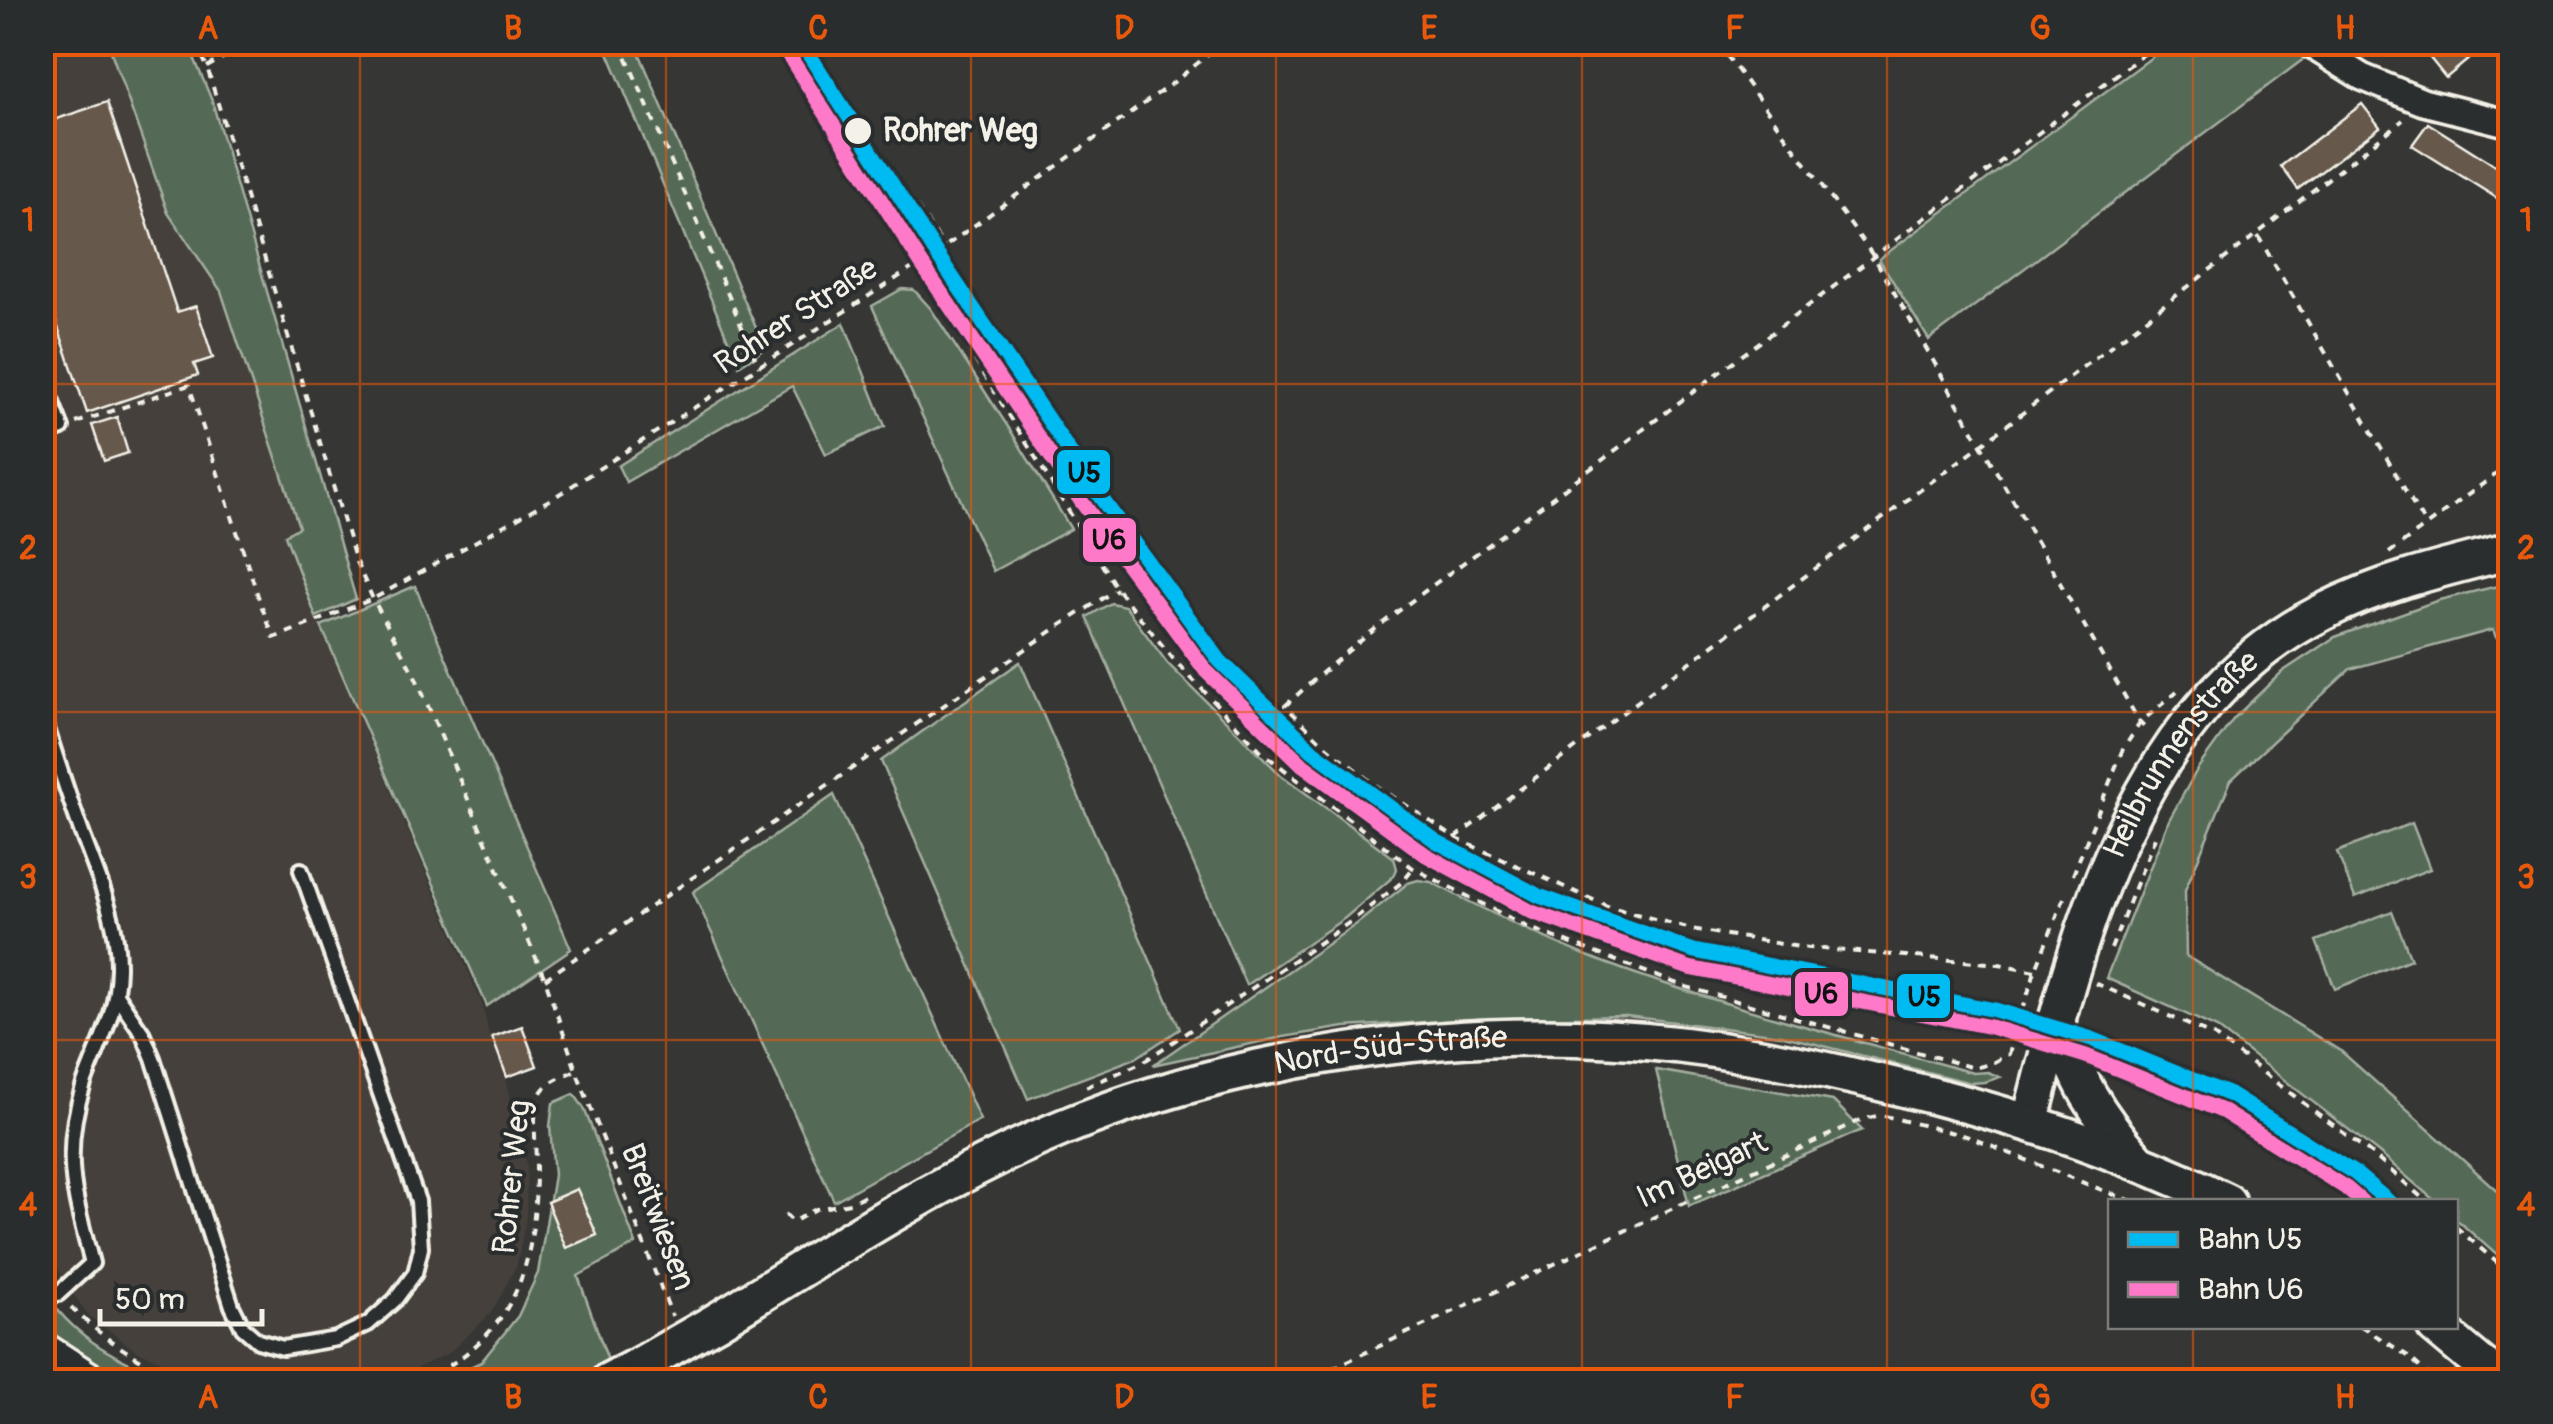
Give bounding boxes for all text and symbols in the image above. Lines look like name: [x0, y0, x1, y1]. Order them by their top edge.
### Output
text: A: [198, 9, 219, 49]
text: B: [504, 9, 522, 49]
text: C: [808, 9, 828, 49]
text: D: [1114, 9, 1134, 49]
text: E: [1421, 9, 1438, 49]
text: F: [1725, 9, 1745, 49]
text: G: [2029, 9, 2051, 49]
text: H: [2335, 9, 2355, 49]
place label: Rohrer Weg: [883, 111, 1038, 151]
marker: Rohrer Weg: [842, 115, 874, 147]
text: 1: [22, 201, 34, 241]
text: 1: [2520, 201, 2532, 241]
street label: Rohrer Straße: [707, 248, 885, 384]
line badge: U5: [1055, 448, 1112, 496]
text: U5: [1067, 456, 1101, 491]
line badge: U6: [1081, 516, 1138, 564]
text: U6: [1092, 523, 1126, 558]
text: 2: [19, 529, 37, 569]
text: 2: [2517, 529, 2535, 569]
street label: Heilbrunnenstraße: [2094, 641, 2267, 864]
text: 3: [19, 858, 37, 898]
text: 3: [2517, 858, 2535, 898]
line badge: U6: [1793, 970, 1850, 1018]
line badge: U5: [1895, 972, 1952, 1020]
text: U6: [1804, 977, 1838, 1012]
text: U5: [1907, 980, 1941, 1015]
street label: Nord-Süd-Straße: [1270, 1018, 1508, 1084]
street label: Rohrer Weg: [484, 1098, 540, 1256]
street label: Im Beigart: [1630, 1122, 1774, 1218]
street label: Breitwiesen: [612, 1138, 704, 1296]
text: 4: [19, 1186, 38, 1226]
text: 4: [2517, 1186, 2536, 1226]
legend: [2108, 1199, 2458, 1329]
text: Bahn U5: [2198, 1221, 2303, 1258]
scale bar: [100, 1264, 262, 1326]
text: Bahn U6: [2198, 1271, 2304, 1308]
text: 50 m: [115, 1281, 185, 1318]
text: A: [198, 1378, 219, 1418]
text: B: [504, 1378, 522, 1418]
text: C: [808, 1378, 828, 1418]
text: D: [1114, 1378, 1134, 1418]
text: E: [1421, 1378, 1438, 1418]
text: F: [1725, 1378, 1745, 1418]
text: G: [2029, 1378, 2051, 1418]
text: H: [2335, 1378, 2355, 1418]

